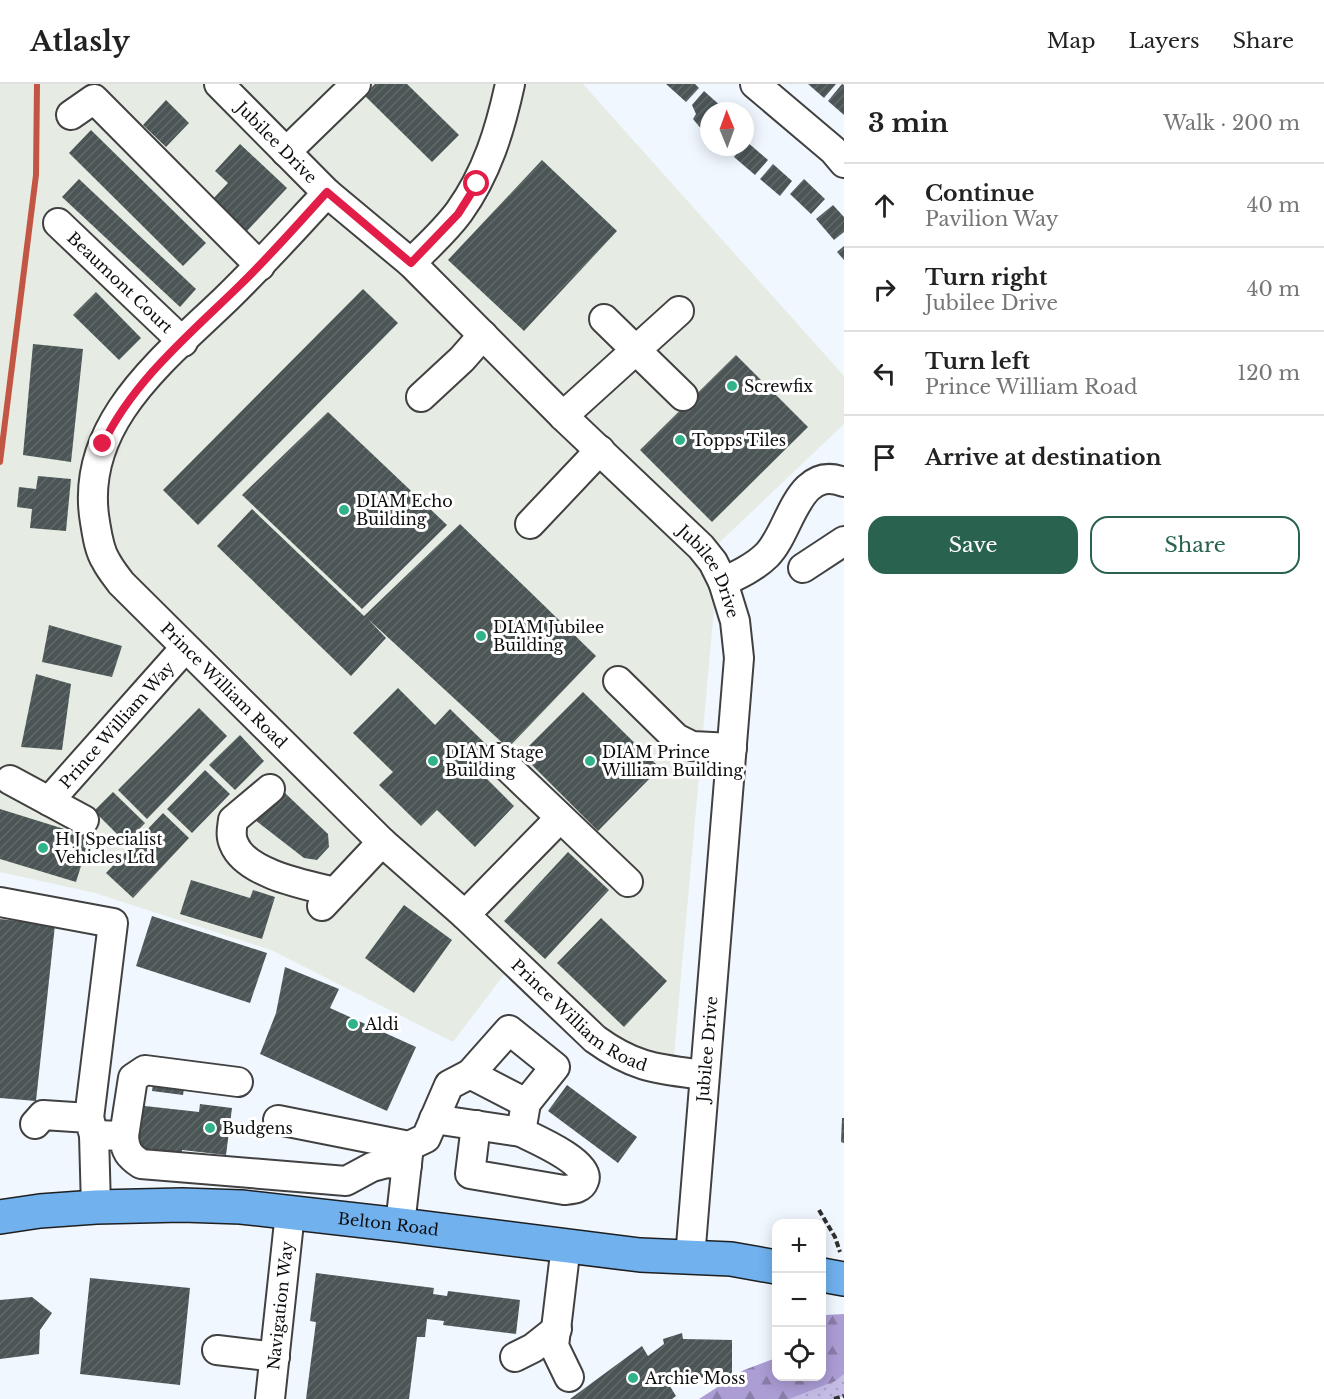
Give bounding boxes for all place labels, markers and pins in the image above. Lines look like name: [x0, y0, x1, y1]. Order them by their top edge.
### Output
place label: Screwfix: [744, 376, 813, 396]
marker: Screwfix: [725, 379, 739, 393]
place label: Topps Tiles: [692, 430, 786, 450]
marker: Topps Tiles: [673, 433, 687, 447]
place label: DIAM Echo Building: [356, 491, 453, 529]
marker: DIAM Echo Building: [337, 503, 351, 517]
place label: DIAM Jubilee Building: [493, 617, 604, 655]
marker: DIAM Jubilee Building: [474, 629, 488, 643]
place label: DIAM Stage Building: [445, 742, 544, 780]
place label: DIAM Prince William Building: [601, 742, 743, 780]
marker: DIAM Stage Building: [426, 754, 440, 768]
marker: DIAM Prince William Building: [583, 754, 597, 768]
place label: H J Specialist Vehicles Ltd: [54, 829, 162, 867]
marker: H J Specialist Vehicles Ltd: [36, 841, 50, 855]
place label: Aldi: [364, 1014, 399, 1034]
marker: Aldi: [346, 1017, 360, 1031]
place label: Budgens: [222, 1118, 293, 1138]
marker: Budgens: [203, 1121, 217, 1135]
place label: Archie Moss: [644, 1368, 746, 1388]
marker: Archie Moss: [626, 1371, 640, 1385]

